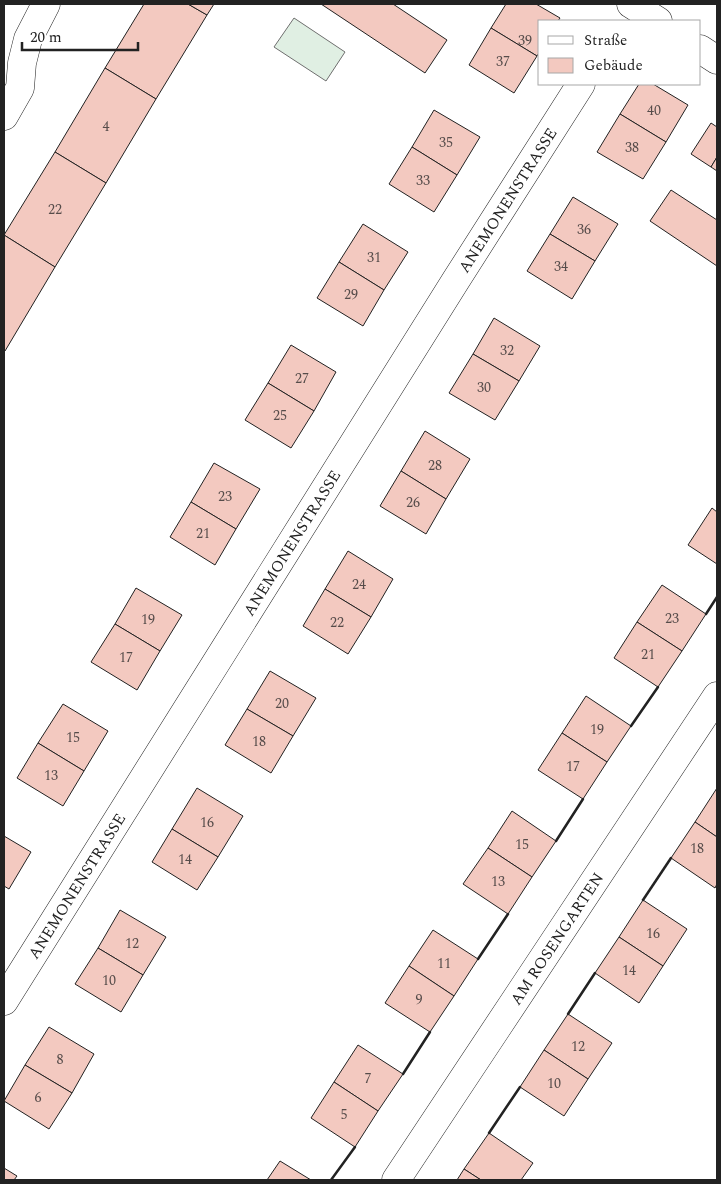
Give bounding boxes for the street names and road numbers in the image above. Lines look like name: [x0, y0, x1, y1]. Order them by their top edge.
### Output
street label: ANEMONENSTRASSE: [453, 123, 563, 278]
street label: ANEMONENSTRASSE: [237, 465, 347, 621]
street label: ANEMONENSTRASSE: [22, 809, 132, 964]
street label: AM ROSENGARTEN: [504, 868, 610, 1010]

